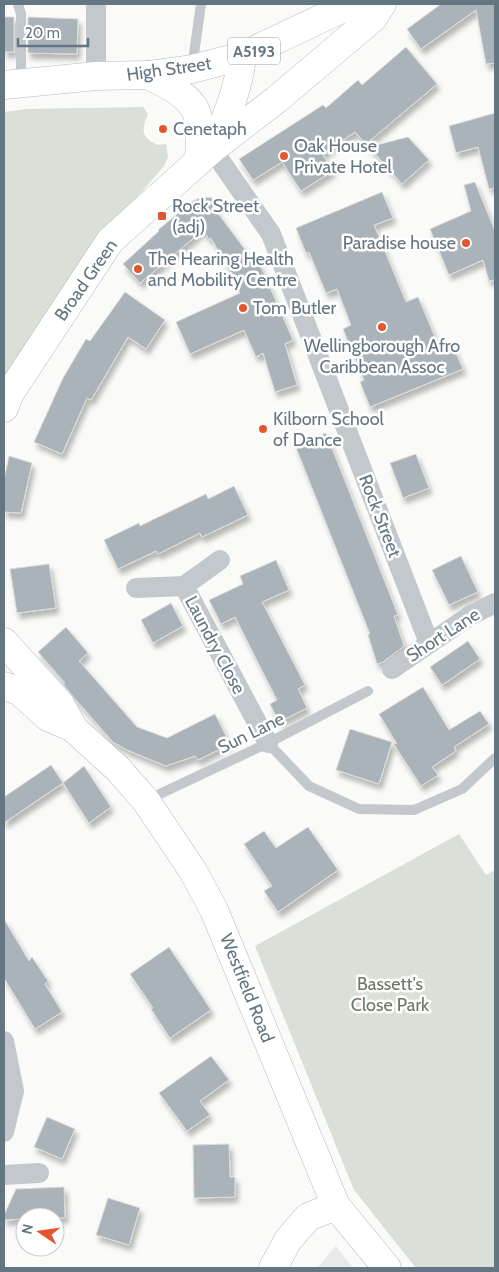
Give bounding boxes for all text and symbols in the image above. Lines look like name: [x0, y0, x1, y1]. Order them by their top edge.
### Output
scale bar: [18, 15, 88, 47]
text: 20 m: [25, 24, 60, 42]
road number: A5193: [228, 37, 280, 64]
street label: High Street: [125, 52, 213, 86]
place label: Cenetaph: [173, 118, 247, 140]
marker: Cenetaph: [157, 123, 169, 135]
place label: Oak House Private Hotel: [294, 135, 393, 178]
marker: Oak House Private Hotel: [278, 150, 290, 162]
place label: Rock Street (adj): [172, 195, 259, 238]
marker: Rock Street (adj): [156, 210, 168, 222]
place label: Paradise house: [343, 232, 456, 254]
street label: Broad Green: [50, 235, 122, 325]
marker: Paradise house: [460, 237, 472, 249]
place label: The Hearing Health and Mobility Centre: [148, 248, 297, 291]
marker: The Hearing Health and Mobility Centre: [132, 263, 144, 275]
place label: Tom Butler: [253, 297, 336, 319]
marker: Tom Butler: [237, 302, 249, 314]
marker: Wellingborough Afro Caribbean Assoc: [376, 321, 388, 333]
place label: Wellingborough Afro Caribbean Assoc: [304, 335, 460, 378]
place label: Kilborn School of Dance: [273, 408, 385, 451]
marker: Kilborn School of Dance: [257, 423, 269, 435]
street label: Rock Street: [354, 471, 406, 561]
street label: Laundry Close: [180, 592, 250, 698]
street label: Short Lane: [402, 603, 484, 667]
street label: Sun Lane: [214, 708, 288, 758]
street label: Westfield Road: [215, 930, 279, 1046]
park label: Bassett's Close Park: [351, 973, 430, 1016]
north arrow: [15, 1207, 65, 1257]
text: N: [17, 1222, 37, 1236]

